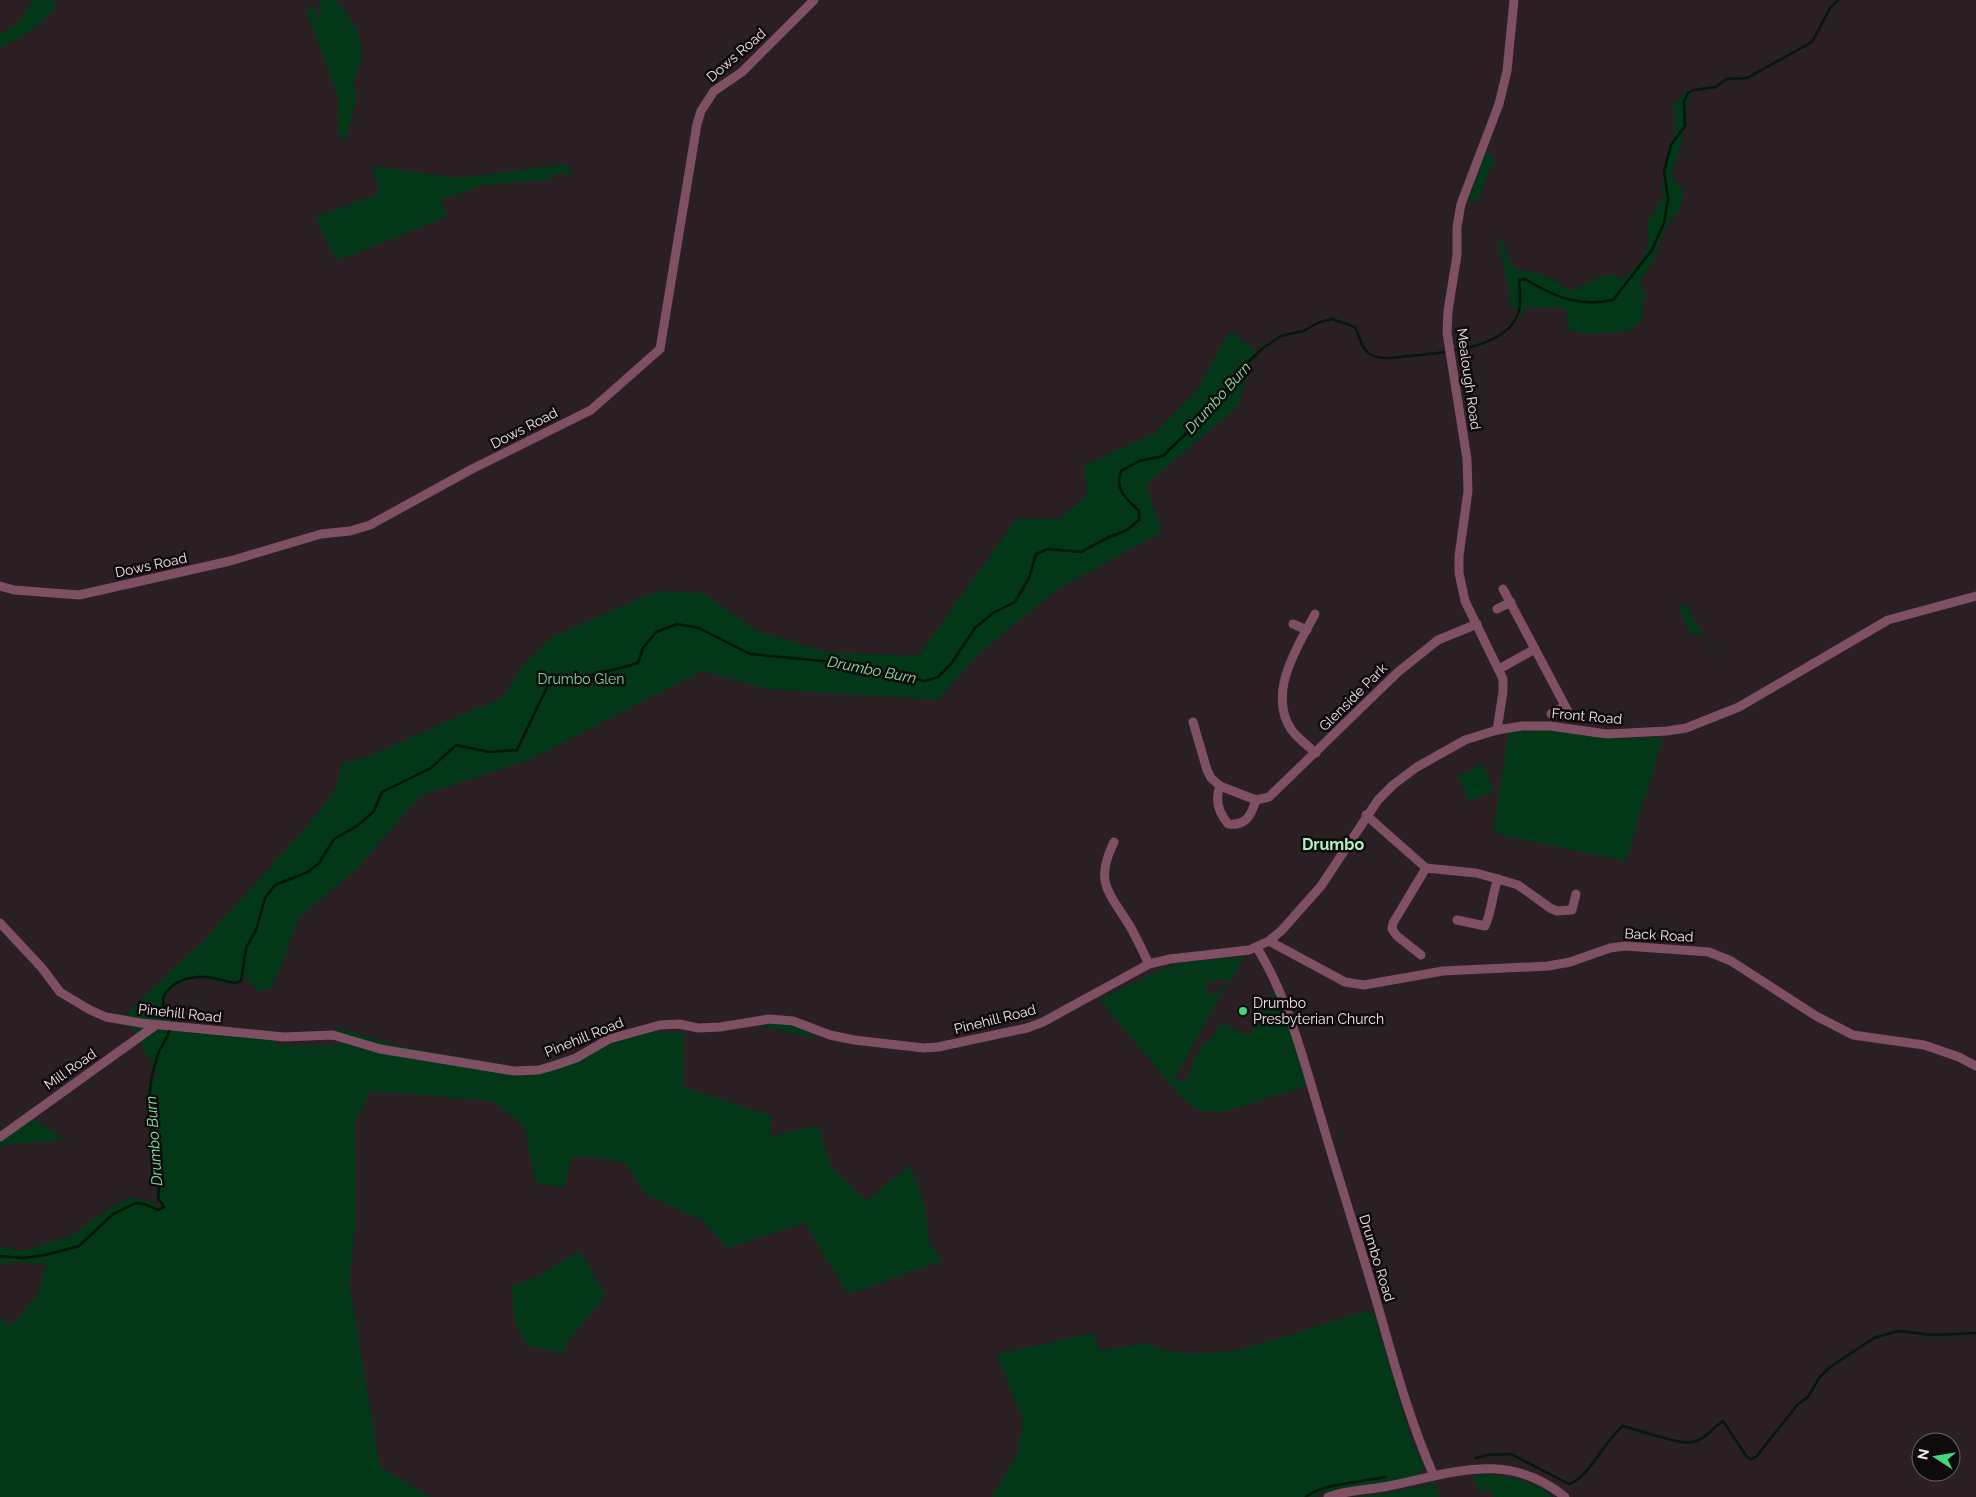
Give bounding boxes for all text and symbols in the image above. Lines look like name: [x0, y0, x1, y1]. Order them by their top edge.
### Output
street label: Dows Road: [703, 25, 769, 85]
street label: Mealough Road: [1454, 327, 1484, 431]
water label: Drumbo Burn: [1181, 359, 1255, 437]
street label: Dows Road: [488, 404, 560, 452]
street label: Dows Road: [114, 550, 188, 580]
water label: Drumbo Burn: [826, 653, 918, 687]
street label: Glenside Park: [1316, 659, 1391, 734]
park label: Drumbo Glen: [538, 671, 624, 687]
street label: Front Road: [1551, 705, 1623, 727]
district label: Drumbo: [1302, 835, 1364, 854]
street label: Back Road: [1624, 925, 1694, 945]
place label: Drumbo Presbyterian Church: [1253, 995, 1384, 1027]
street label: Pinehill Road: [138, 1001, 222, 1025]
street label: Pinehill Road: [952, 1001, 1038, 1037]
marker: Drumbo Presbyterian Church: [1237, 1005, 1249, 1017]
street label: Pinehill Road: [542, 1014, 626, 1060]
street label: Mill Road: [41, 1045, 99, 1093]
water label: Drumbo Burn: [142, 1095, 166, 1187]
street label: Drumbo Road: [1356, 1213, 1398, 1303]
north arrow: [1911, 1432, 1961, 1482]
text: N: [1914, 1447, 1932, 1461]

